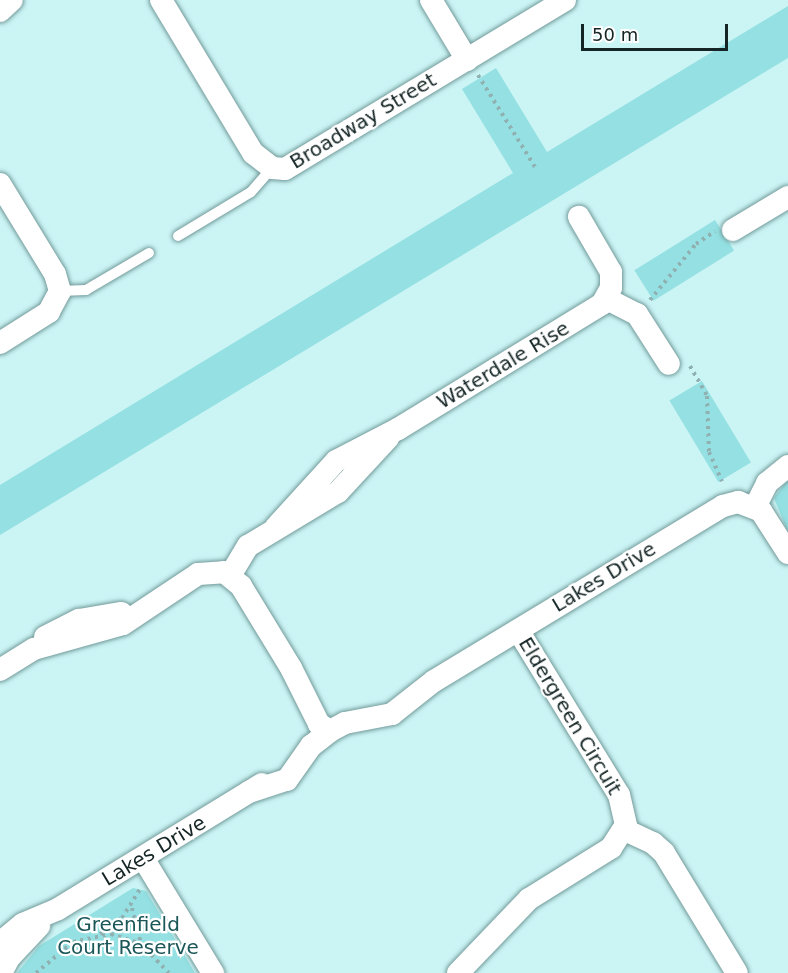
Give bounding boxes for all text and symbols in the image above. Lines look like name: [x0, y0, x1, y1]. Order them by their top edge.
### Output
scale bar: [584, 12, 731, 50]
text: 50 m: [592, 24, 638, 45]
street label: Broadway Street: [286, 68, 440, 174]
street label: Waterdale Rise: [432, 316, 574, 414]
street label: Lakes Drive: [548, 537, 660, 617]
street label: Eldergreen Circuit: [513, 633, 627, 799]
street label: Lakes Drive: [98, 811, 210, 891]
park label: Greenfield Court Reserve: [57, 912, 199, 959]

